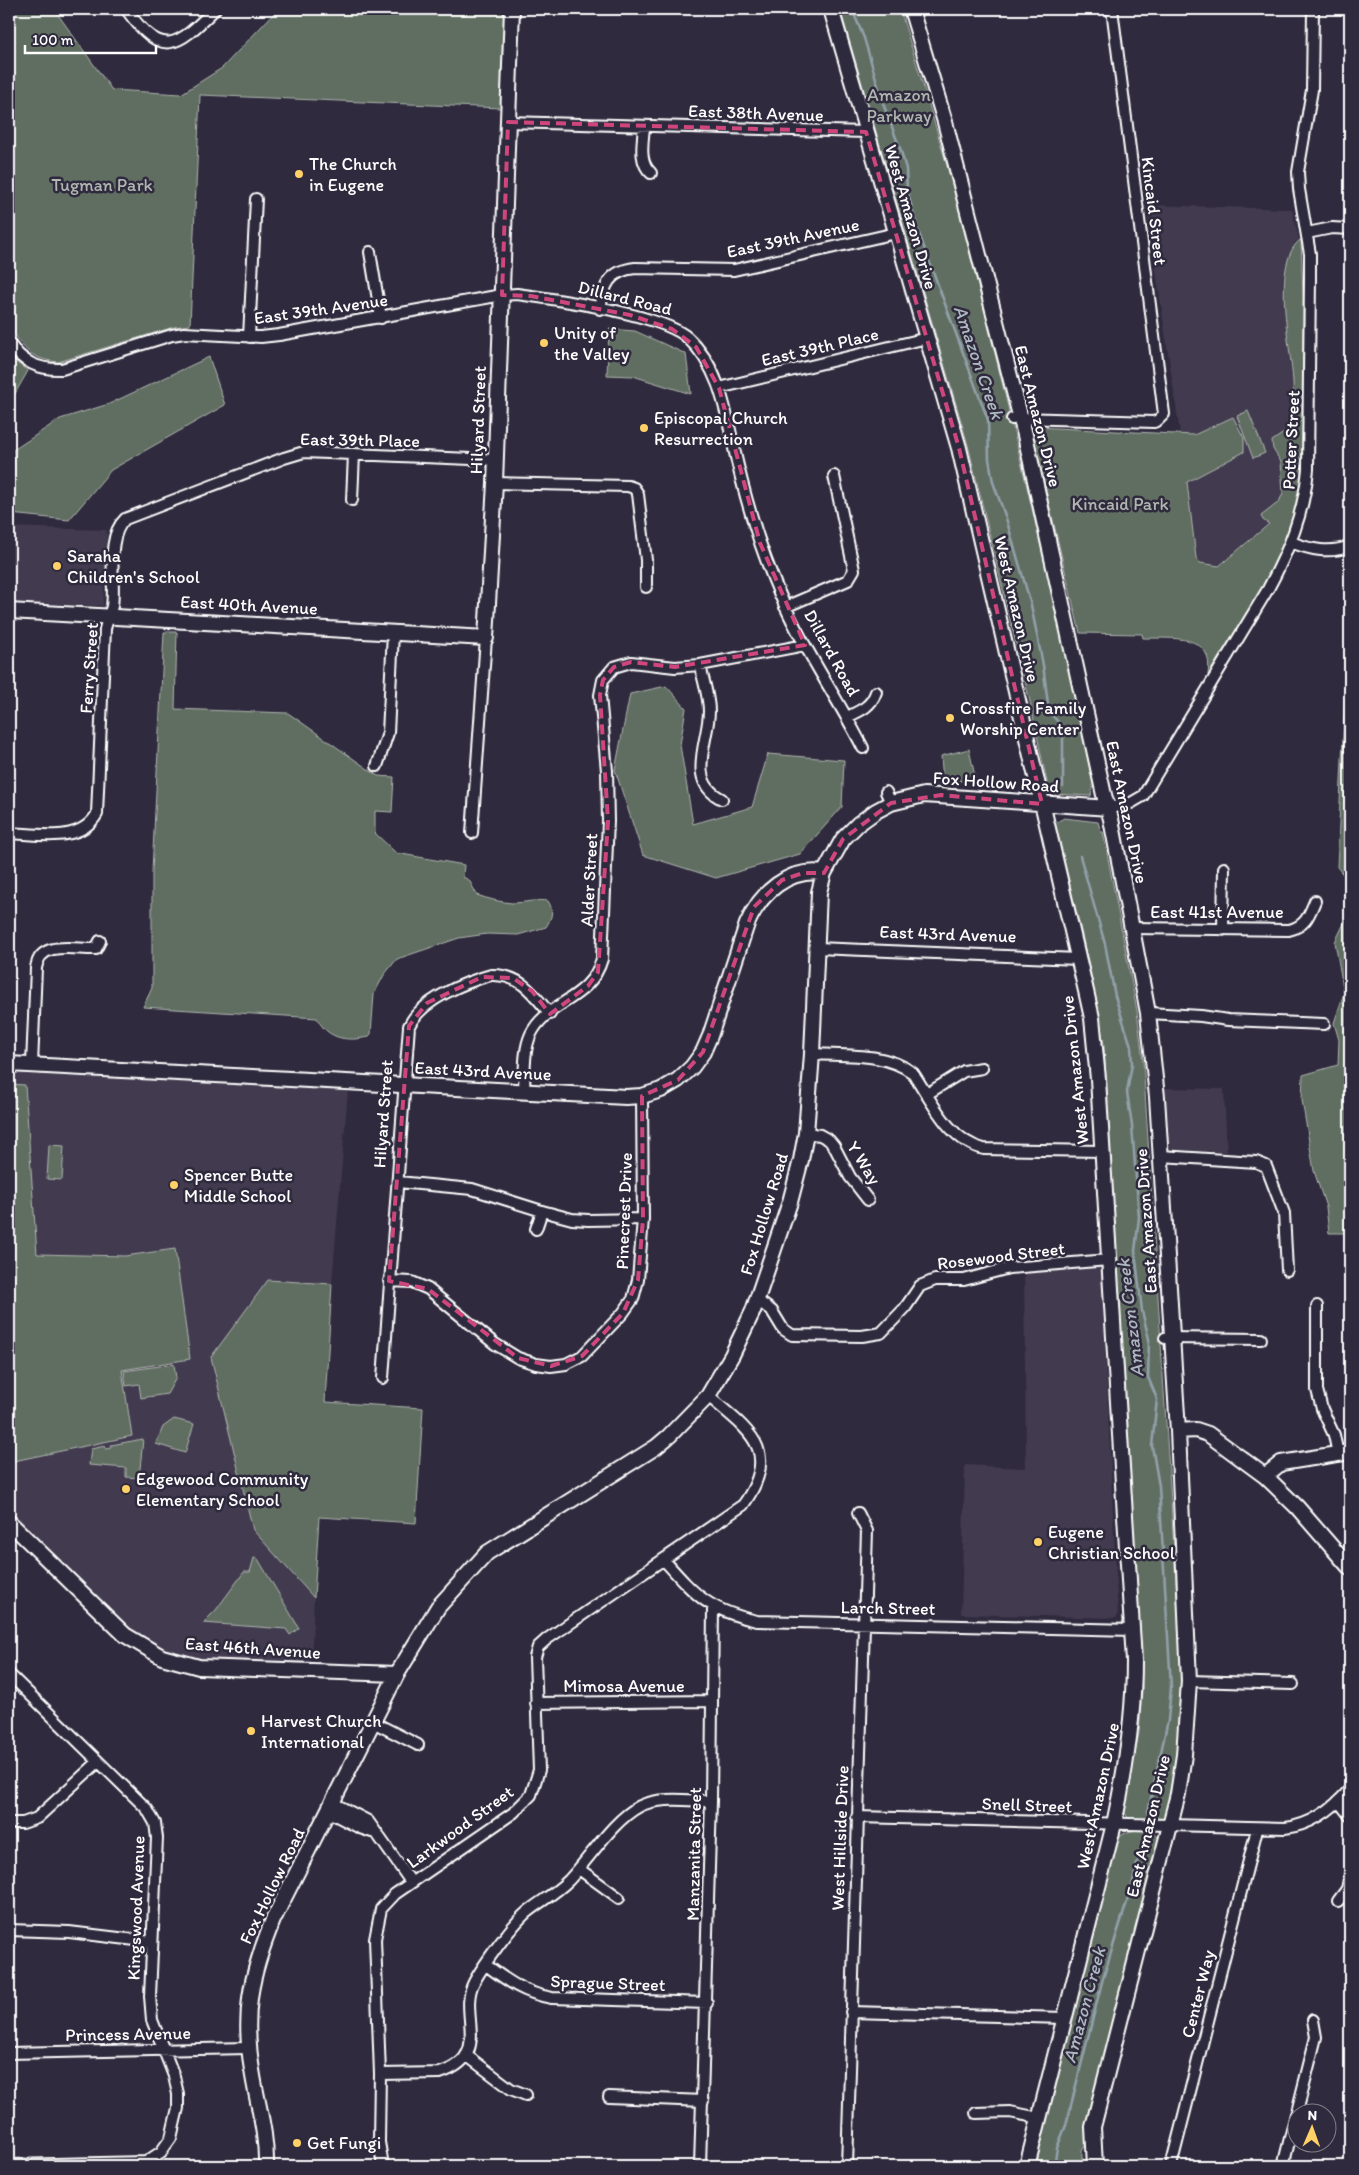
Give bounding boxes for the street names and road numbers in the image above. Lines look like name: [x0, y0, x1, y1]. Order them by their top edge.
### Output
street label: East 38th Avenue: [688, 100, 824, 126]
street label: West Amazon Drive: [880, 142, 942, 292]
street label: Kincaid Street: [1136, 155, 1172, 267]
street label: East 39th Avenue: [725, 213, 861, 263]
street label: Dillard Road: [576, 276, 674, 320]
street label: East 39th Avenue: [253, 289, 389, 329]
street label: East 39th Place: [759, 323, 881, 371]
street label: East Amazon Drive: [1010, 343, 1066, 489]
street label: Hilyard Street: [465, 365, 491, 475]
street label: Potter Street: [1277, 389, 1305, 490]
street label: East 39th Place: [300, 428, 420, 452]
street label: West Amazon Drive: [989, 534, 1045, 684]
street label: East 40th Avenue: [180, 590, 318, 620]
street label: Dillard Road: [799, 606, 865, 701]
street label: Ferry Street: [75, 621, 103, 714]
street label: East Amazon Drive: [1101, 739, 1153, 885]
street label: Fox Hollow Road: [932, 767, 1060, 797]
street label: Alder Street: [576, 832, 602, 927]
street label: East 41st Avenue: [1150, 901, 1284, 923]
street label: East 43rd Avenue: [879, 921, 1017, 947]
street label: West Amazon Drive: [1056, 995, 1094, 1145]
street label: East 43rd Avenue: [414, 1056, 552, 1086]
street label: Hilyard Street: [368, 1059, 398, 1169]
street label: Y Way: [842, 1137, 886, 1189]
street label: East Amazon Drive: [1130, 1148, 1162, 1294]
street label: Fox Hollow Road: [735, 1150, 793, 1278]
street label: Pinecrest Drive: [611, 1152, 637, 1270]
street label: Rosewood Street: [936, 1237, 1066, 1275]
street label: Larch Street: [840, 1596, 936, 1620]
street label: East 46th Avenue: [184, 1632, 322, 1664]
street label: Mimosa Avenue: [563, 1675, 685, 1697]
street label: West Amazon Drive: [1072, 1721, 1124, 1871]
street label: East Amazon Drive: [1121, 1753, 1175, 1899]
street label: West Hillside Drive: [826, 1765, 854, 1911]
street label: Larkwood Street: [402, 1781, 518, 1873]
street label: Manzanita Street: [682, 1787, 706, 1921]
street label: Snell Street: [981, 1792, 1073, 1818]
street label: Fox Hollow Road: [234, 1824, 310, 1948]
street label: Kingswood Avenue: [122, 1835, 150, 1981]
street label: Center Way: [1176, 1947, 1220, 2040]
street label: Sprague Street: [550, 1970, 666, 1996]
street label: Princess Avenue: [65, 2022, 191, 2046]

